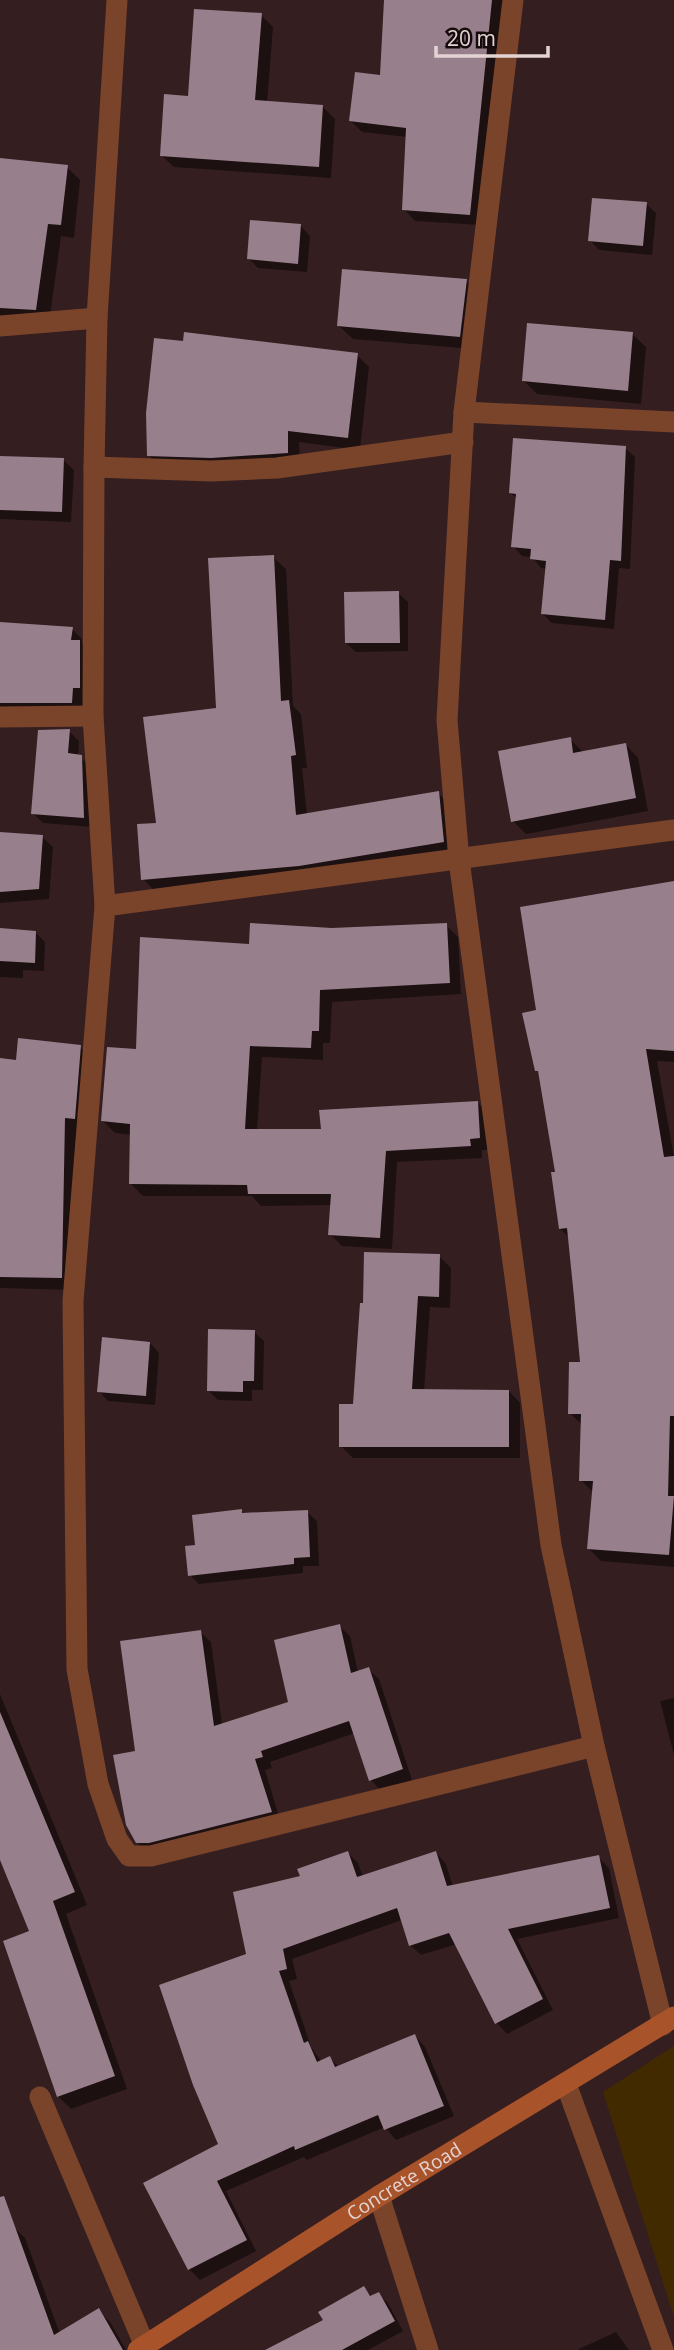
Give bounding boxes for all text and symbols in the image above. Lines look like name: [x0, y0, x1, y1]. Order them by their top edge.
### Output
scale bar: [436, 14, 548, 58]
text: 20 m: [447, 24, 496, 52]
street label: Concrete Road: [342, 2136, 466, 2226]

